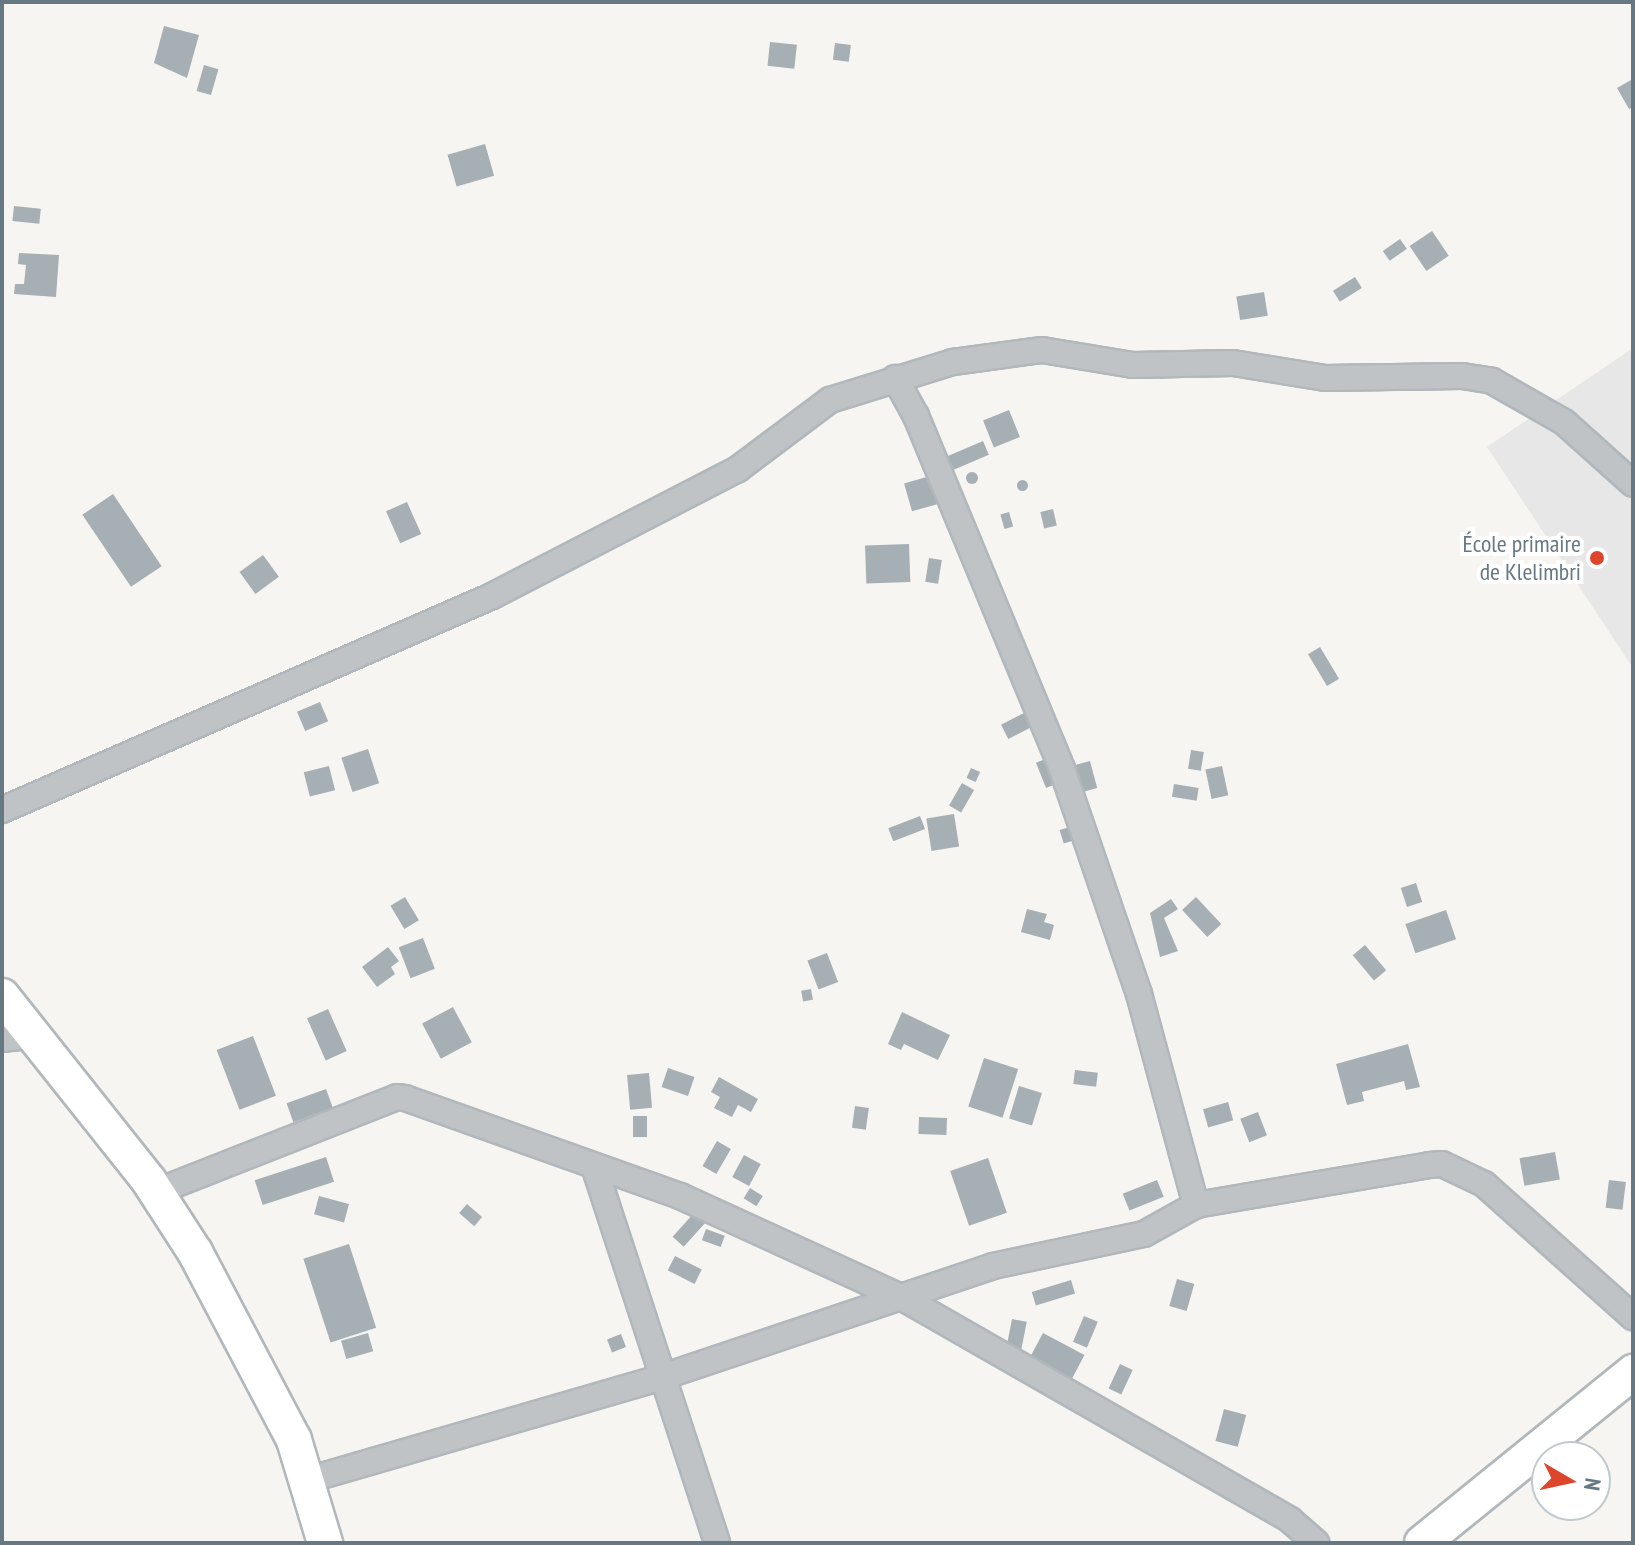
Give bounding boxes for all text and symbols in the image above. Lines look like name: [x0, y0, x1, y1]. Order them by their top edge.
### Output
place label: École primaire de Klelimbri: [1462, 530, 1581, 586]
marker: École primaire de Klelimbri: [1588, 549, 1606, 567]
north arrow: [1531, 1441, 1611, 1521]
text: N: [1578, 1476, 1607, 1492]

